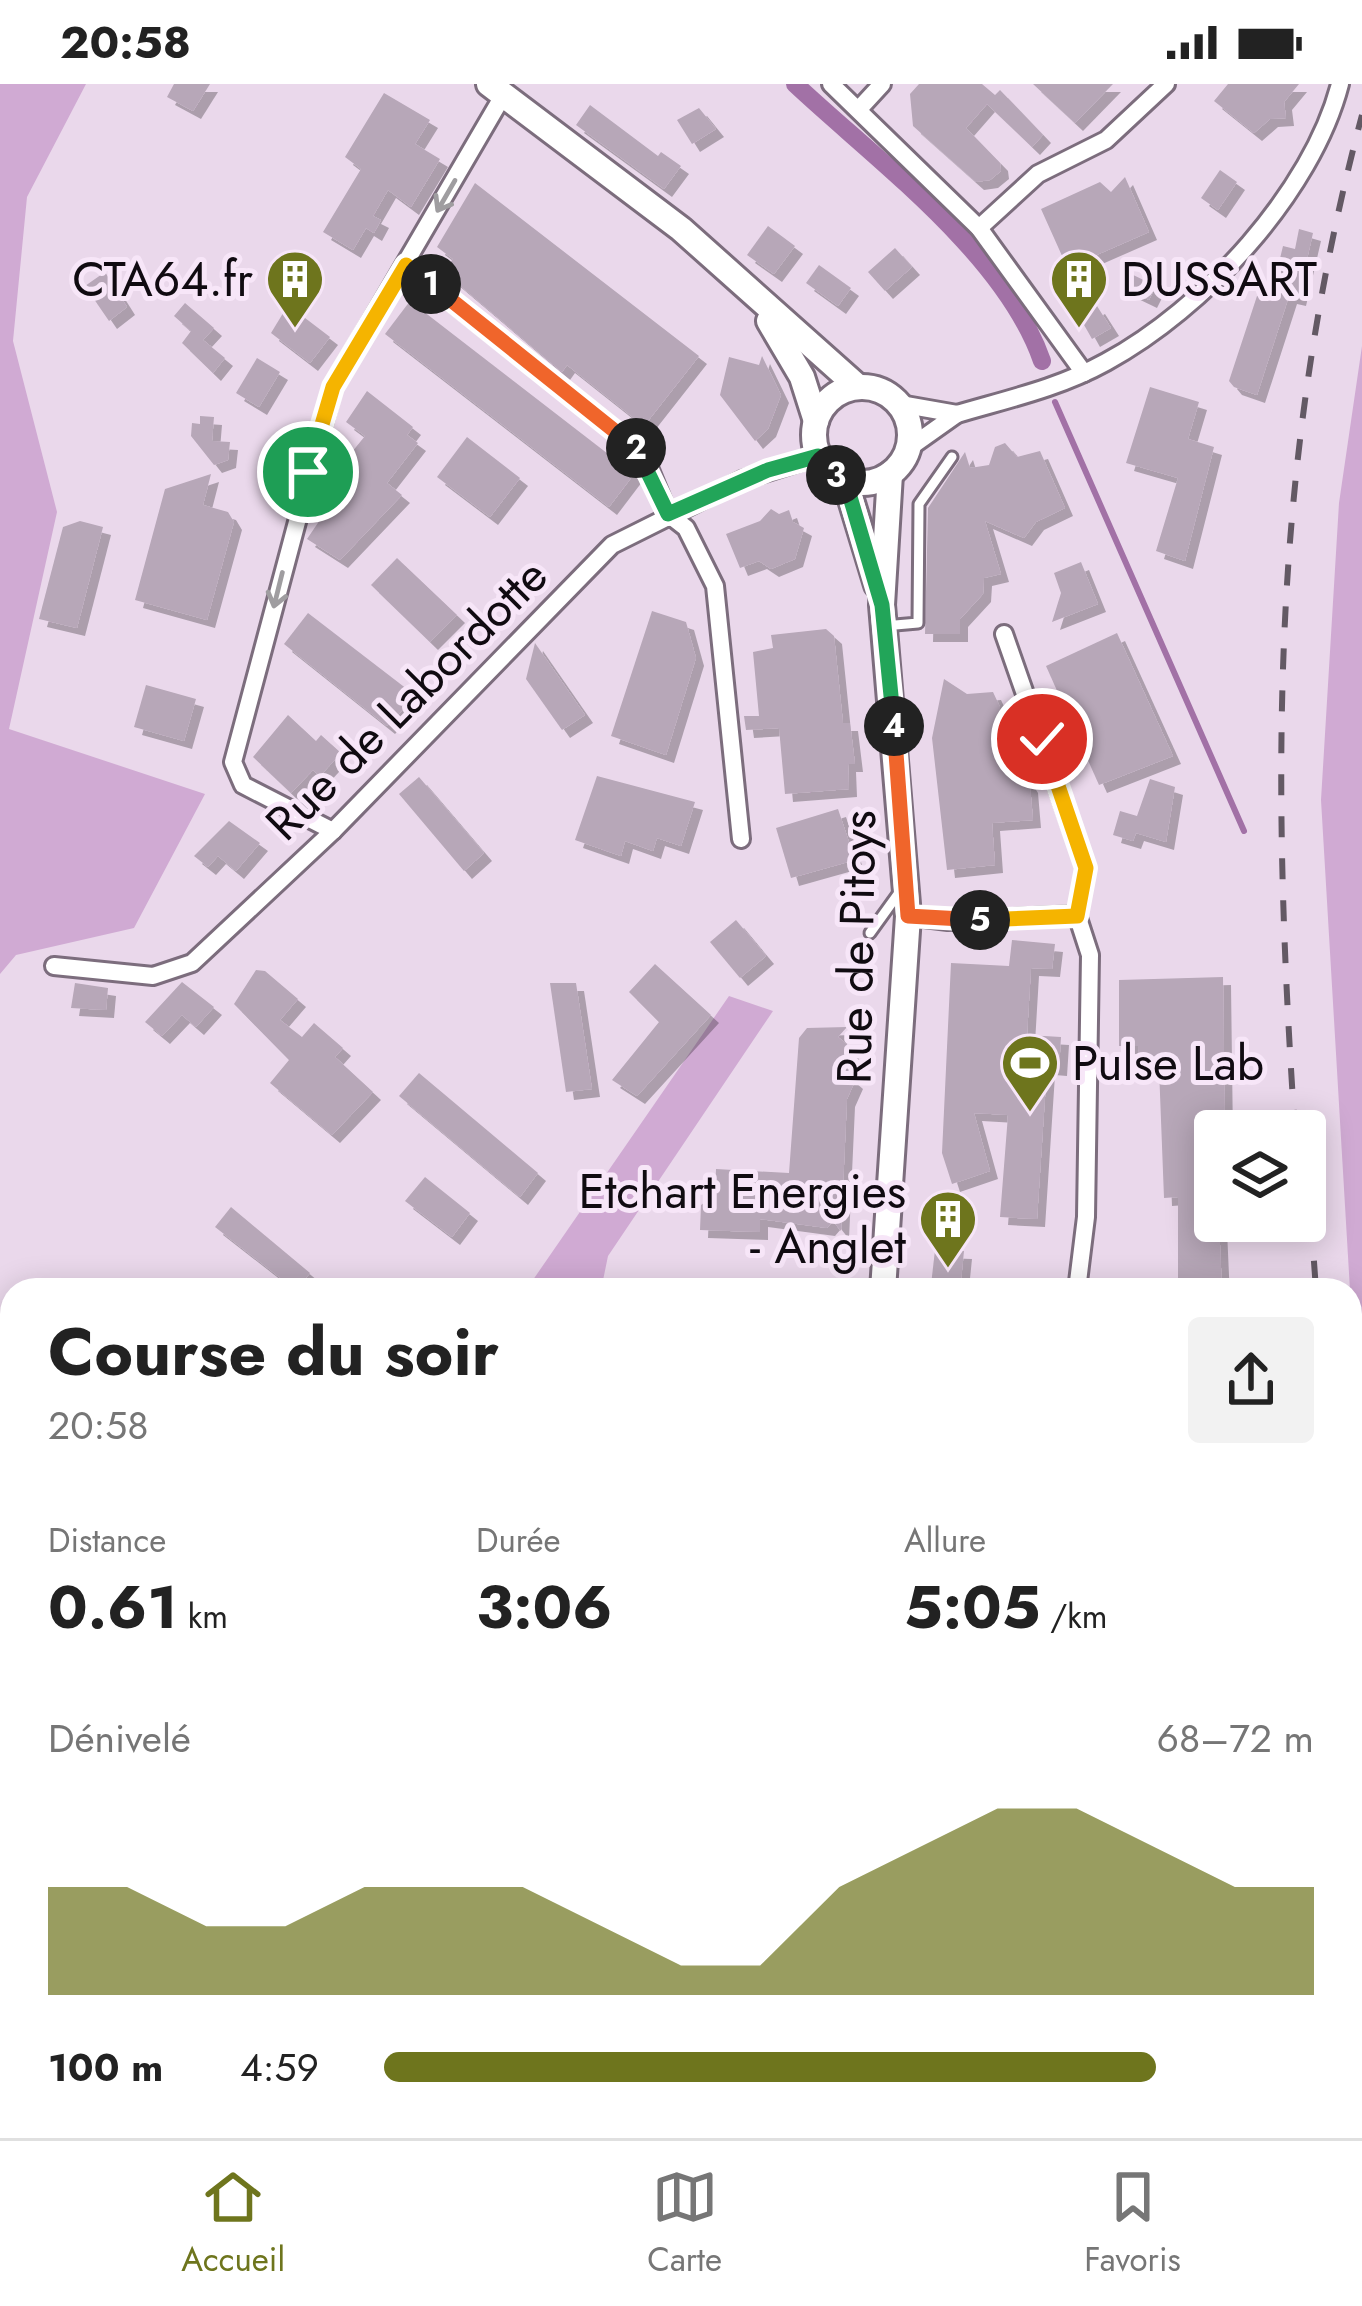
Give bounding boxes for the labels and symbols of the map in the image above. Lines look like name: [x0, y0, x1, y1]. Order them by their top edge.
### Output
one-way arrow: [434, 178, 458, 213]
place label: CTA64.fr: [72, 245, 254, 314]
place label: DUSSART: [1121, 245, 1317, 314]
building icon: CTA64.fr: [264, 248, 326, 330]
building icon: DUSSART: [1048, 248, 1110, 330]
pin: 1: [401, 254, 461, 314]
pin: 2: [606, 418, 666, 478]
pin: [257, 421, 359, 523]
pin: 3: [806, 445, 866, 505]
street label: Rue de Labordotte: [250, 543, 563, 856]
one-way arrow: [266, 570, 288, 608]
pin: [991, 688, 1093, 790]
pin: 4: [864, 696, 924, 756]
street label: Rue de Pitoys: [820, 809, 893, 1085]
pin: 5: [950, 890, 1010, 950]
place label: Pulse Lab: [1072, 1029, 1264, 1098]
sports icon: Pulse Lab: [999, 1032, 1061, 1114]
place label: Etchart Energies - Anglet: [578, 1157, 906, 1281]
building icon: Etchart Energies - Anglet: [917, 1188, 979, 1270]

